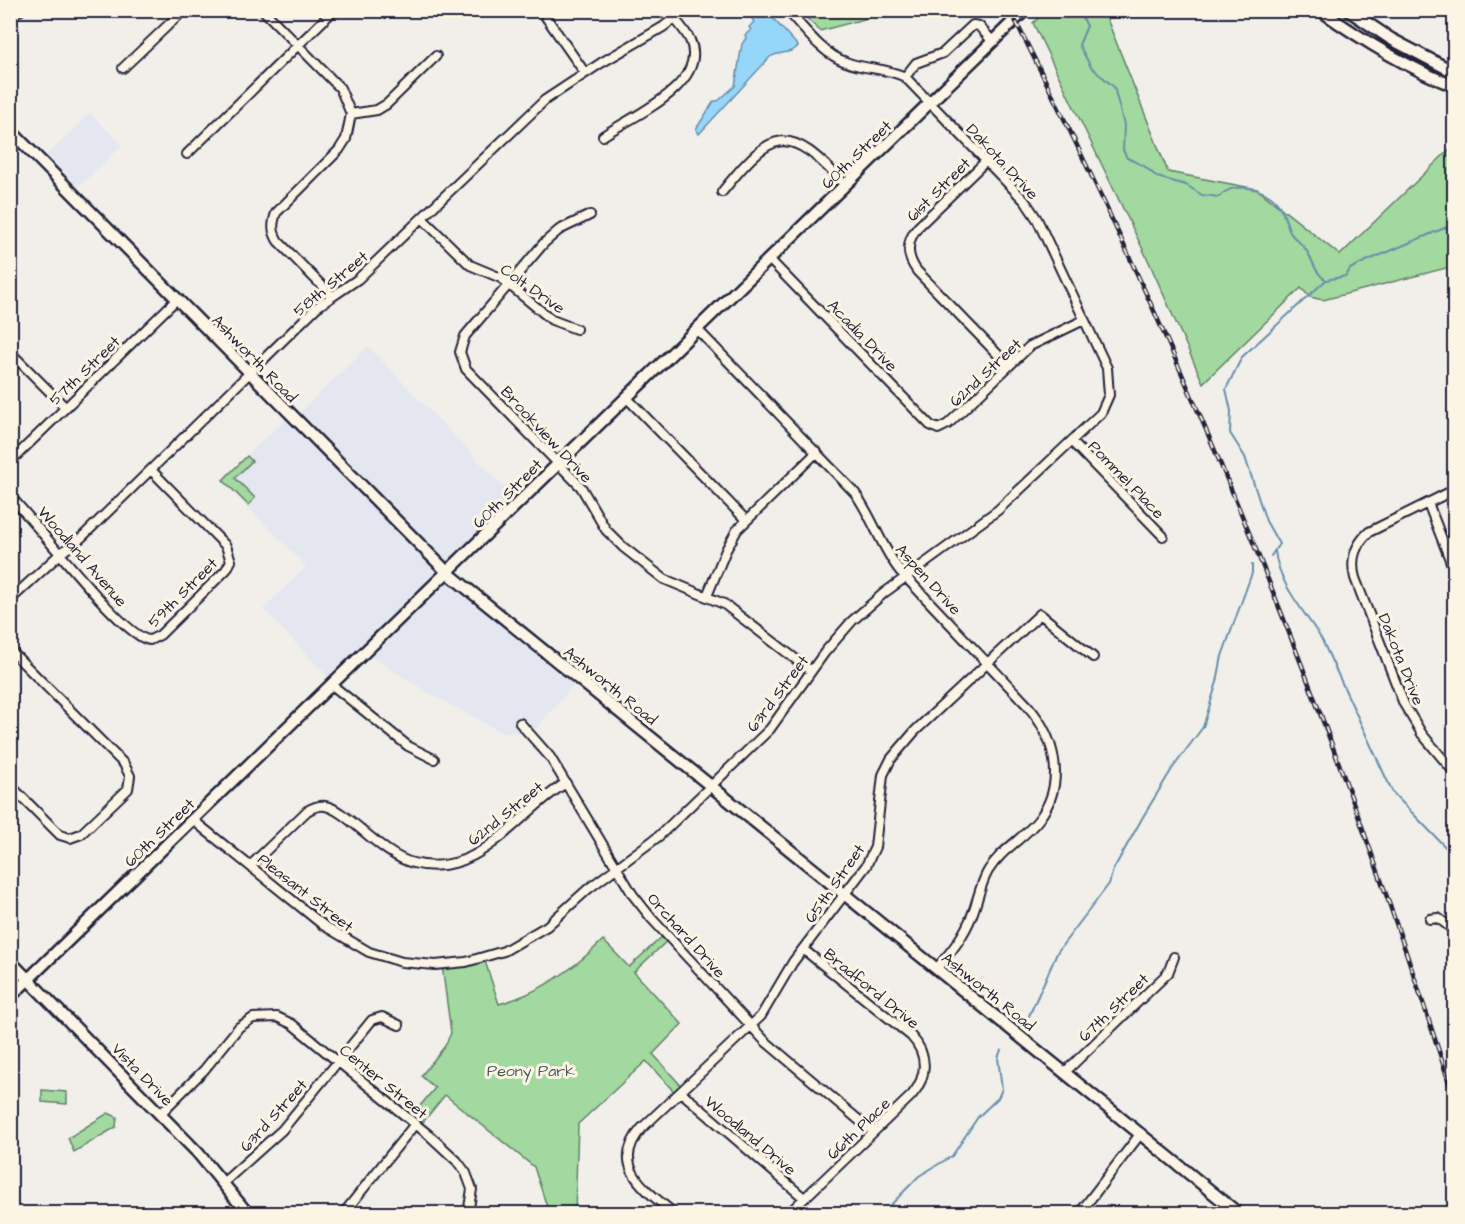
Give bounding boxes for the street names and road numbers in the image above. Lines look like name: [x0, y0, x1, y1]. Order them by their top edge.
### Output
street label: 60th Street: [817, 115, 897, 194]
street label: Dakota Drive: [961, 119, 1044, 205]
street label: 61st Street: [902, 152, 976, 227]
street label: 58th Street: [288, 245, 373, 322]
street label: Colt Drive: [496, 259, 569, 319]
street label: Acadia Drive: [822, 295, 902, 377]
street label: Ashworth Road: [207, 310, 302, 408]
street label: 57th Street: [44, 331, 126, 410]
street label: 62nd Street: [945, 333, 1027, 412]
street label: Brookview Drive: [495, 381, 597, 488]
street label: Pommel Place: [1083, 436, 1170, 524]
street label: 60th Street: [468, 454, 548, 533]
street label: Woodland Avenue: [32, 502, 132, 612]
street label: Aspen Drive: [890, 539, 966, 620]
street label: 59th Street: [143, 553, 223, 633]
street label: Dakota Drive: [1373, 610, 1430, 709]
street label: Ashworth Road: [559, 641, 662, 730]
street label: 63rd Street: [742, 650, 814, 737]
street label: 62nd Street: [463, 776, 548, 851]
street label: 60th Street: [120, 793, 200, 872]
street label: 65th Street: [800, 839, 870, 927]
street label: Pleasant Street: [253, 848, 358, 937]
street label: Orchard Drive: [642, 888, 731, 983]
street label: Bradford Drive: [819, 943, 924, 1034]
street label: Ashworth Road: [937, 947, 1040, 1036]
street label: 67th Street: [1074, 968, 1154, 1047]
street label: Vista Drive: [107, 1038, 178, 1111]
street label: Center Street: [335, 1039, 433, 1125]
street label: 63rd Street: [235, 1074, 313, 1157]
street label: Woodland Drive: [700, 1091, 801, 1181]
street label: 66th Place: [822, 1093, 896, 1165]

